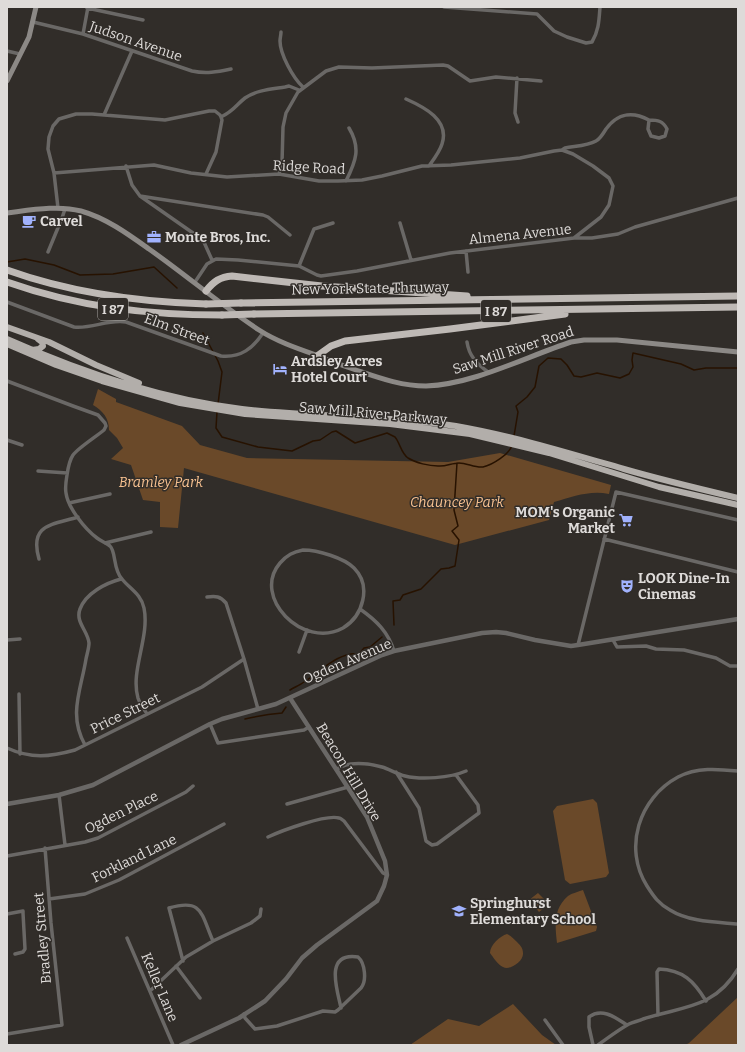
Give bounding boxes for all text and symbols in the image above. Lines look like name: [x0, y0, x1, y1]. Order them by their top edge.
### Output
street label: Judson Avenue: [86, 17, 184, 65]
street label: Ridge Road: [272, 157, 346, 178]
cafe icon: Carvel: [21, 213, 37, 229]
place label: Carvel: [40, 213, 83, 230]
street label: Almena Avenue: [468, 221, 572, 248]
office icon: Monte Bros, Inc.: [146, 229, 162, 245]
place label: Monte Bros, Inc.: [165, 229, 270, 246]
street label: New York State Thruway: [291, 279, 450, 298]
road number: I 87: [98, 298, 128, 320]
road number: I 87: [481, 300, 511, 322]
street label: Elm Street: [142, 310, 212, 349]
street label: Saw Mill River Road: [450, 323, 576, 378]
place label: Ardsley Acres Hotel Court: [291, 353, 382, 386]
hotel icon: Ardsley Acres Hotel Court: [272, 361, 288, 377]
street label: Saw Mill River Parkway: [298, 399, 448, 428]
park label: Bramley Park: [119, 474, 204, 491]
park label: Chauncey Park: [410, 494, 504, 511]
place label: MOM's Organic Market: [515, 504, 615, 537]
supermarket icon: MOM's Organic Market: [618, 512, 634, 528]
place label: LOOK Dine-In Cinemas: [638, 570, 730, 603]
theatre icon: LOOK Dine-In Cinemas: [619, 578, 635, 594]
street label: Ogden Avenue: [300, 635, 394, 688]
street label: Price Street: [88, 689, 163, 738]
street label: Beacon Hill Drive: [313, 720, 385, 824]
street label: Ogden Place: [82, 787, 161, 838]
street label: Forkland Lane: [89, 831, 179, 886]
street label: Bradley Street: [30, 892, 55, 984]
place label: Springhurst Elementary School: [470, 895, 596, 928]
school or university icon: Springhurst Elementary School: [451, 903, 467, 919]
street label: Keller Lane: [137, 950, 182, 1024]

